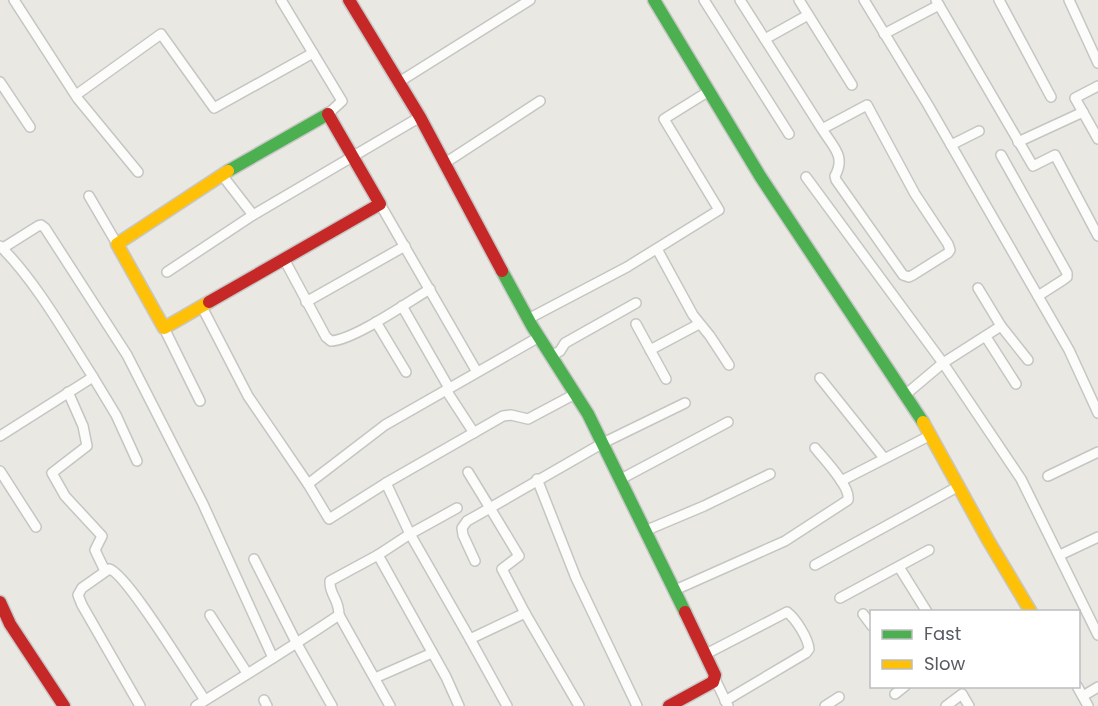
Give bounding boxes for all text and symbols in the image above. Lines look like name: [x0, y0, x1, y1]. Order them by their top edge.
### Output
legend: [870, 610, 1080, 688]
text: Fast: [924, 621, 961, 646]
text: Slow: [924, 651, 966, 676]

